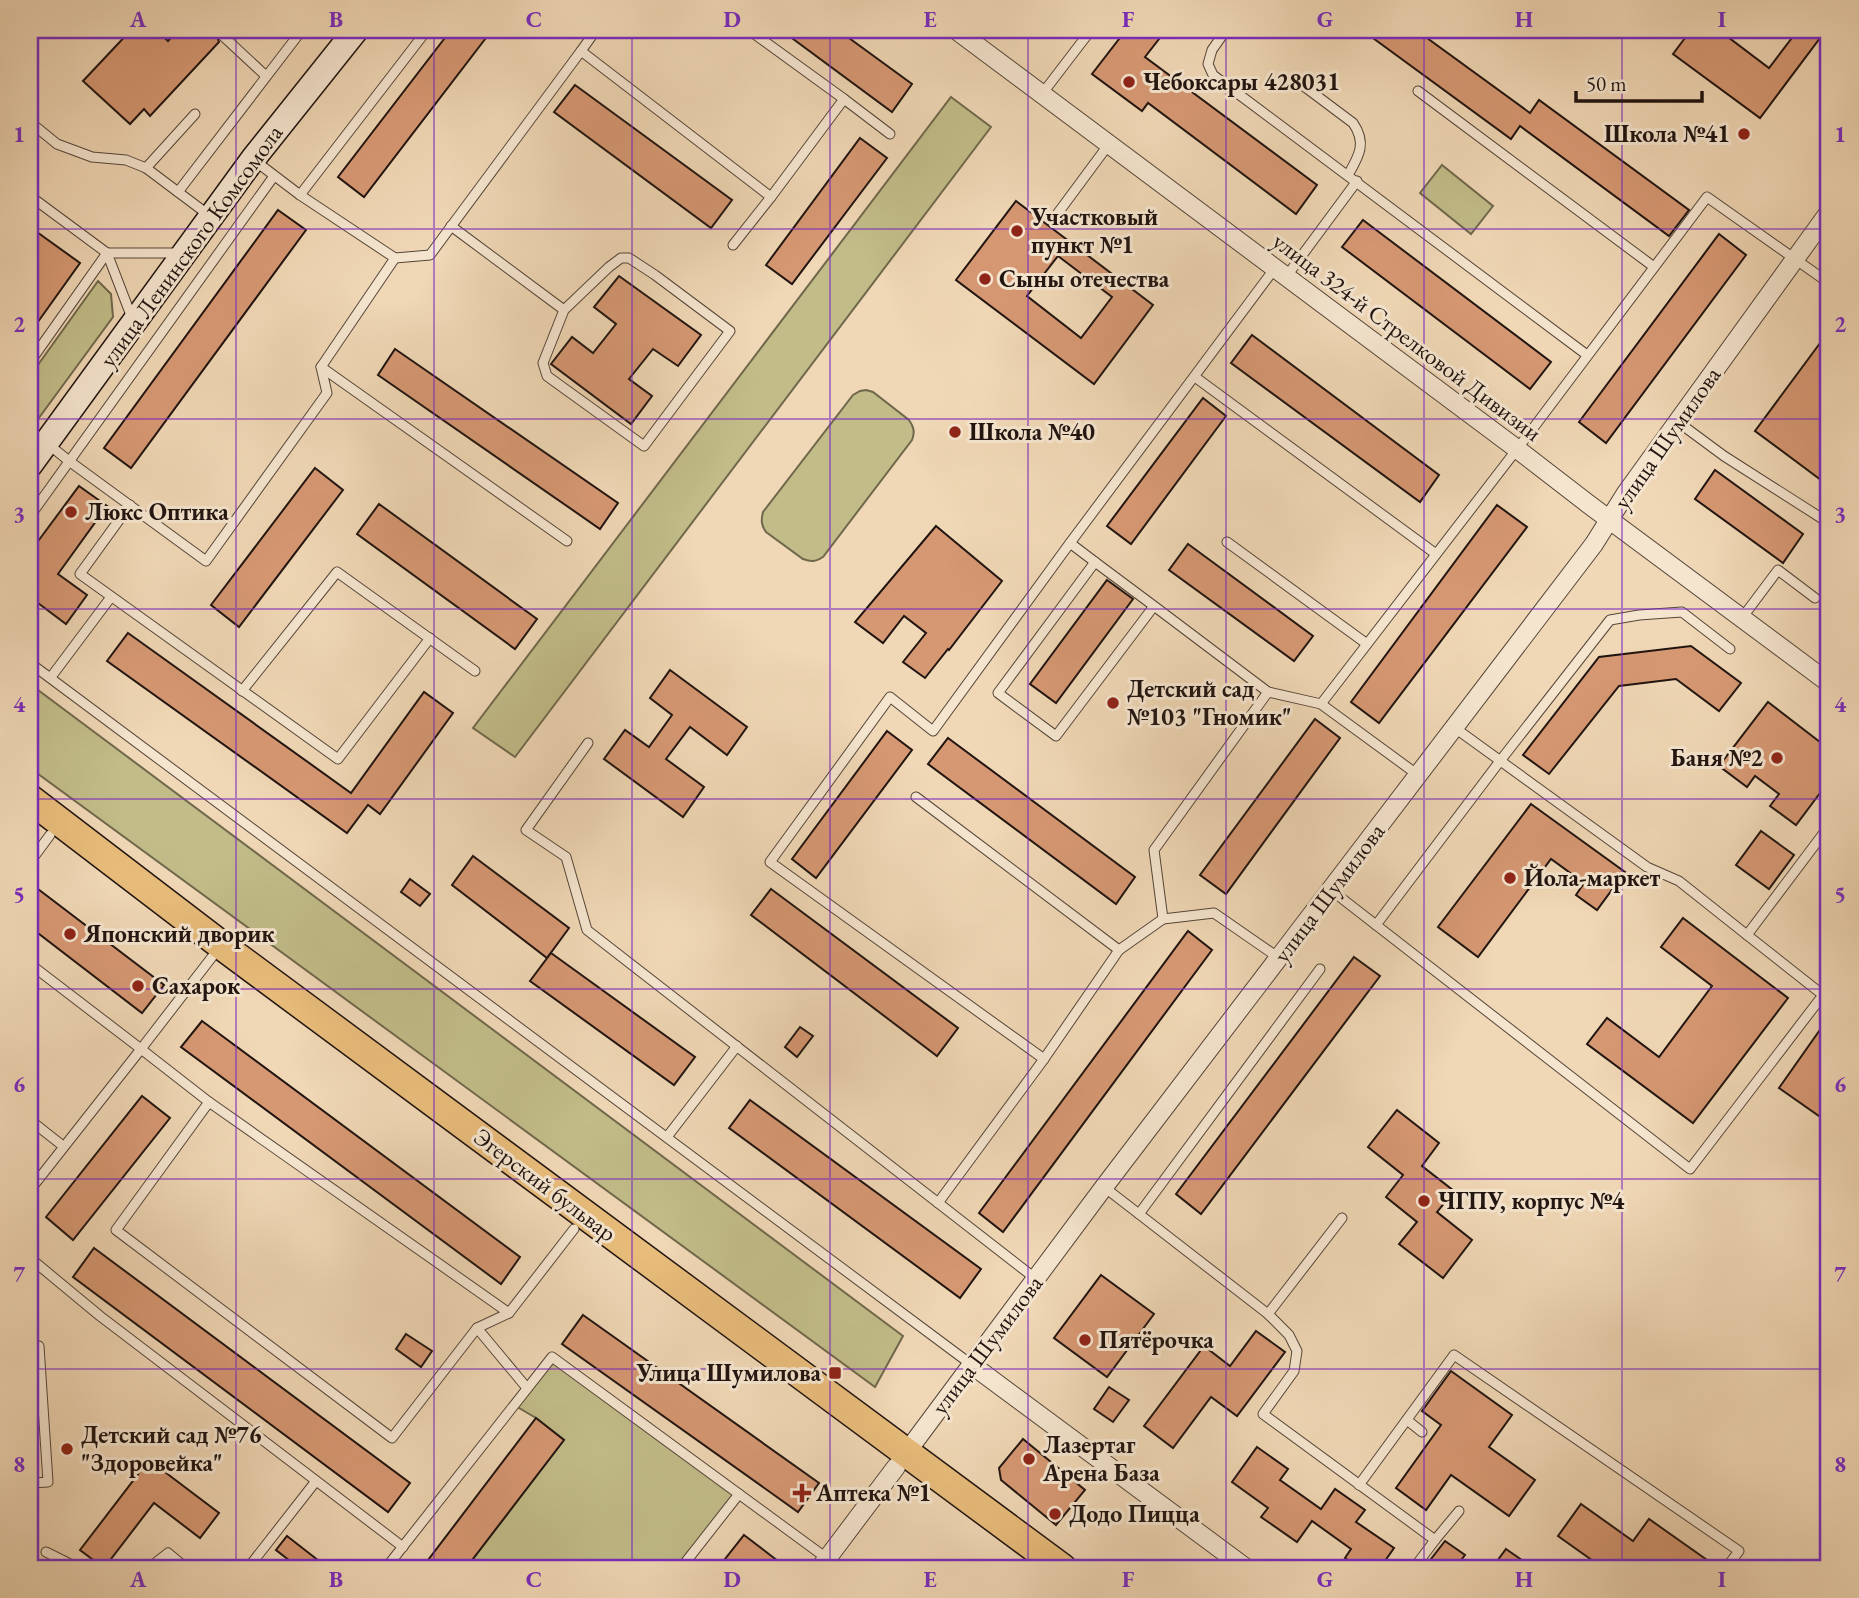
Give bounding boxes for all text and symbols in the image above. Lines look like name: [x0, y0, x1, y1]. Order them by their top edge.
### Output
text: A: [129, 4, 147, 34]
text: B: [329, 4, 343, 34]
text: C: [526, 4, 542, 34]
text: D: [723, 4, 741, 34]
text: E: [923, 4, 937, 34]
text: F: [1122, 4, 1135, 34]
text: G: [1317, 4, 1333, 34]
text: H: [1515, 4, 1533, 34]
text: I: [1718, 4, 1726, 34]
scale bar: [1576, 60, 1702, 104]
place label: Чебоксары 428031: [1143, 66, 1340, 97]
text: 50 m: [1586, 70, 1627, 97]
marker: Чебоксары 428031: [1121, 74, 1137, 90]
street label: улица Ленинского Комсомола: [92, 118, 289, 373]
place label: Школа №41: [1604, 118, 1730, 149]
text: 1: [13, 119, 25, 149]
text: 1: [1834, 119, 1846, 149]
marker: Школа №41: [1736, 126, 1752, 142]
place label: Участковый пункт №1: [1030, 201, 1158, 261]
marker: Участковый пункт №1: [1009, 223, 1025, 239]
street label: улица 324-й Стрелковой Дивизии: [1267, 225, 1548, 448]
place label: Сыны отечества: [999, 263, 1170, 294]
marker: Сыны отечества: [977, 271, 993, 287]
text: 2: [13, 309, 25, 339]
text: 2: [1834, 309, 1846, 339]
street label: улица Шумилова: [1606, 360, 1727, 515]
place label: Школа №40: [969, 416, 1095, 447]
marker: Школа №40: [947, 424, 963, 440]
place label: Люкс Оптика: [85, 496, 229, 527]
text: 3: [13, 499, 25, 529]
text: 3: [1834, 499, 1846, 529]
marker: Люкс Оптика: [63, 504, 79, 520]
place label: Детский сад №103 "Гномик": [1127, 673, 1292, 732]
text: 4: [13, 689, 26, 719]
text: 4: [1834, 689, 1847, 719]
marker: Детский сад №103 "Гномик": [1105, 695, 1121, 711]
place label: Баня №2: [1671, 742, 1763, 773]
marker: Баня №2: [1769, 750, 1785, 766]
street label: улица Шумилова: [1266, 816, 1391, 969]
place label: Йола-маркет: [1524, 862, 1660, 893]
marker: Йола-маркет: [1502, 870, 1518, 886]
text: 5: [13, 879, 25, 909]
text: 5: [1834, 879, 1846, 909]
place label: Японский дворик: [83, 918, 275, 949]
marker: Японский дворик: [62, 926, 78, 942]
place label: Сахарок: [152, 970, 241, 1001]
marker: Сахарок: [130, 978, 146, 994]
text: 6: [13, 1069, 25, 1099]
text: 6: [1834, 1069, 1846, 1099]
street label: Эгерский бульвар: [468, 1121, 623, 1248]
place label: ЧГПУ, корпус №4: [1438, 1185, 1625, 1217]
marker: ЧГПУ, корпус №4: [1416, 1193, 1432, 1209]
text: 7: [13, 1259, 26, 1289]
text: 7: [1834, 1259, 1847, 1289]
street label: улица Шумилова: [924, 1268, 1049, 1421]
place label: Пятёрочка: [1099, 1324, 1214, 1355]
marker: Пятёрочка: [1077, 1332, 1093, 1348]
place label: Улица Шумилова: [635, 1357, 821, 1389]
marker: Улица Шумилова: [827, 1365, 843, 1381]
place label: Детский сад №76 "Здоровейка": [81, 1419, 262, 1478]
place label: Лазертаг Арена База: [1042, 1429, 1160, 1488]
marker: Детский сад №76 "Здоровейка": [59, 1441, 75, 1457]
text: 8: [13, 1449, 25, 1479]
text: 8: [1834, 1449, 1846, 1479]
marker: Лазертаг Арена База: [1021, 1451, 1037, 1467]
place label: Аптека №1: [815, 1477, 931, 1508]
marker: Аптека №1: [794, 1485, 810, 1501]
place label: Додо Пицца: [1069, 1498, 1200, 1529]
marker: Додо Пицца: [1047, 1506, 1063, 1522]
text: A: [129, 1564, 147, 1594]
text: B: [329, 1564, 343, 1594]
text: C: [526, 1564, 542, 1594]
text: D: [723, 1564, 741, 1594]
text: E: [923, 1564, 937, 1594]
text: F: [1122, 1564, 1135, 1594]
text: G: [1317, 1564, 1333, 1594]
text: H: [1515, 1564, 1533, 1594]
text: I: [1718, 1564, 1726, 1594]

